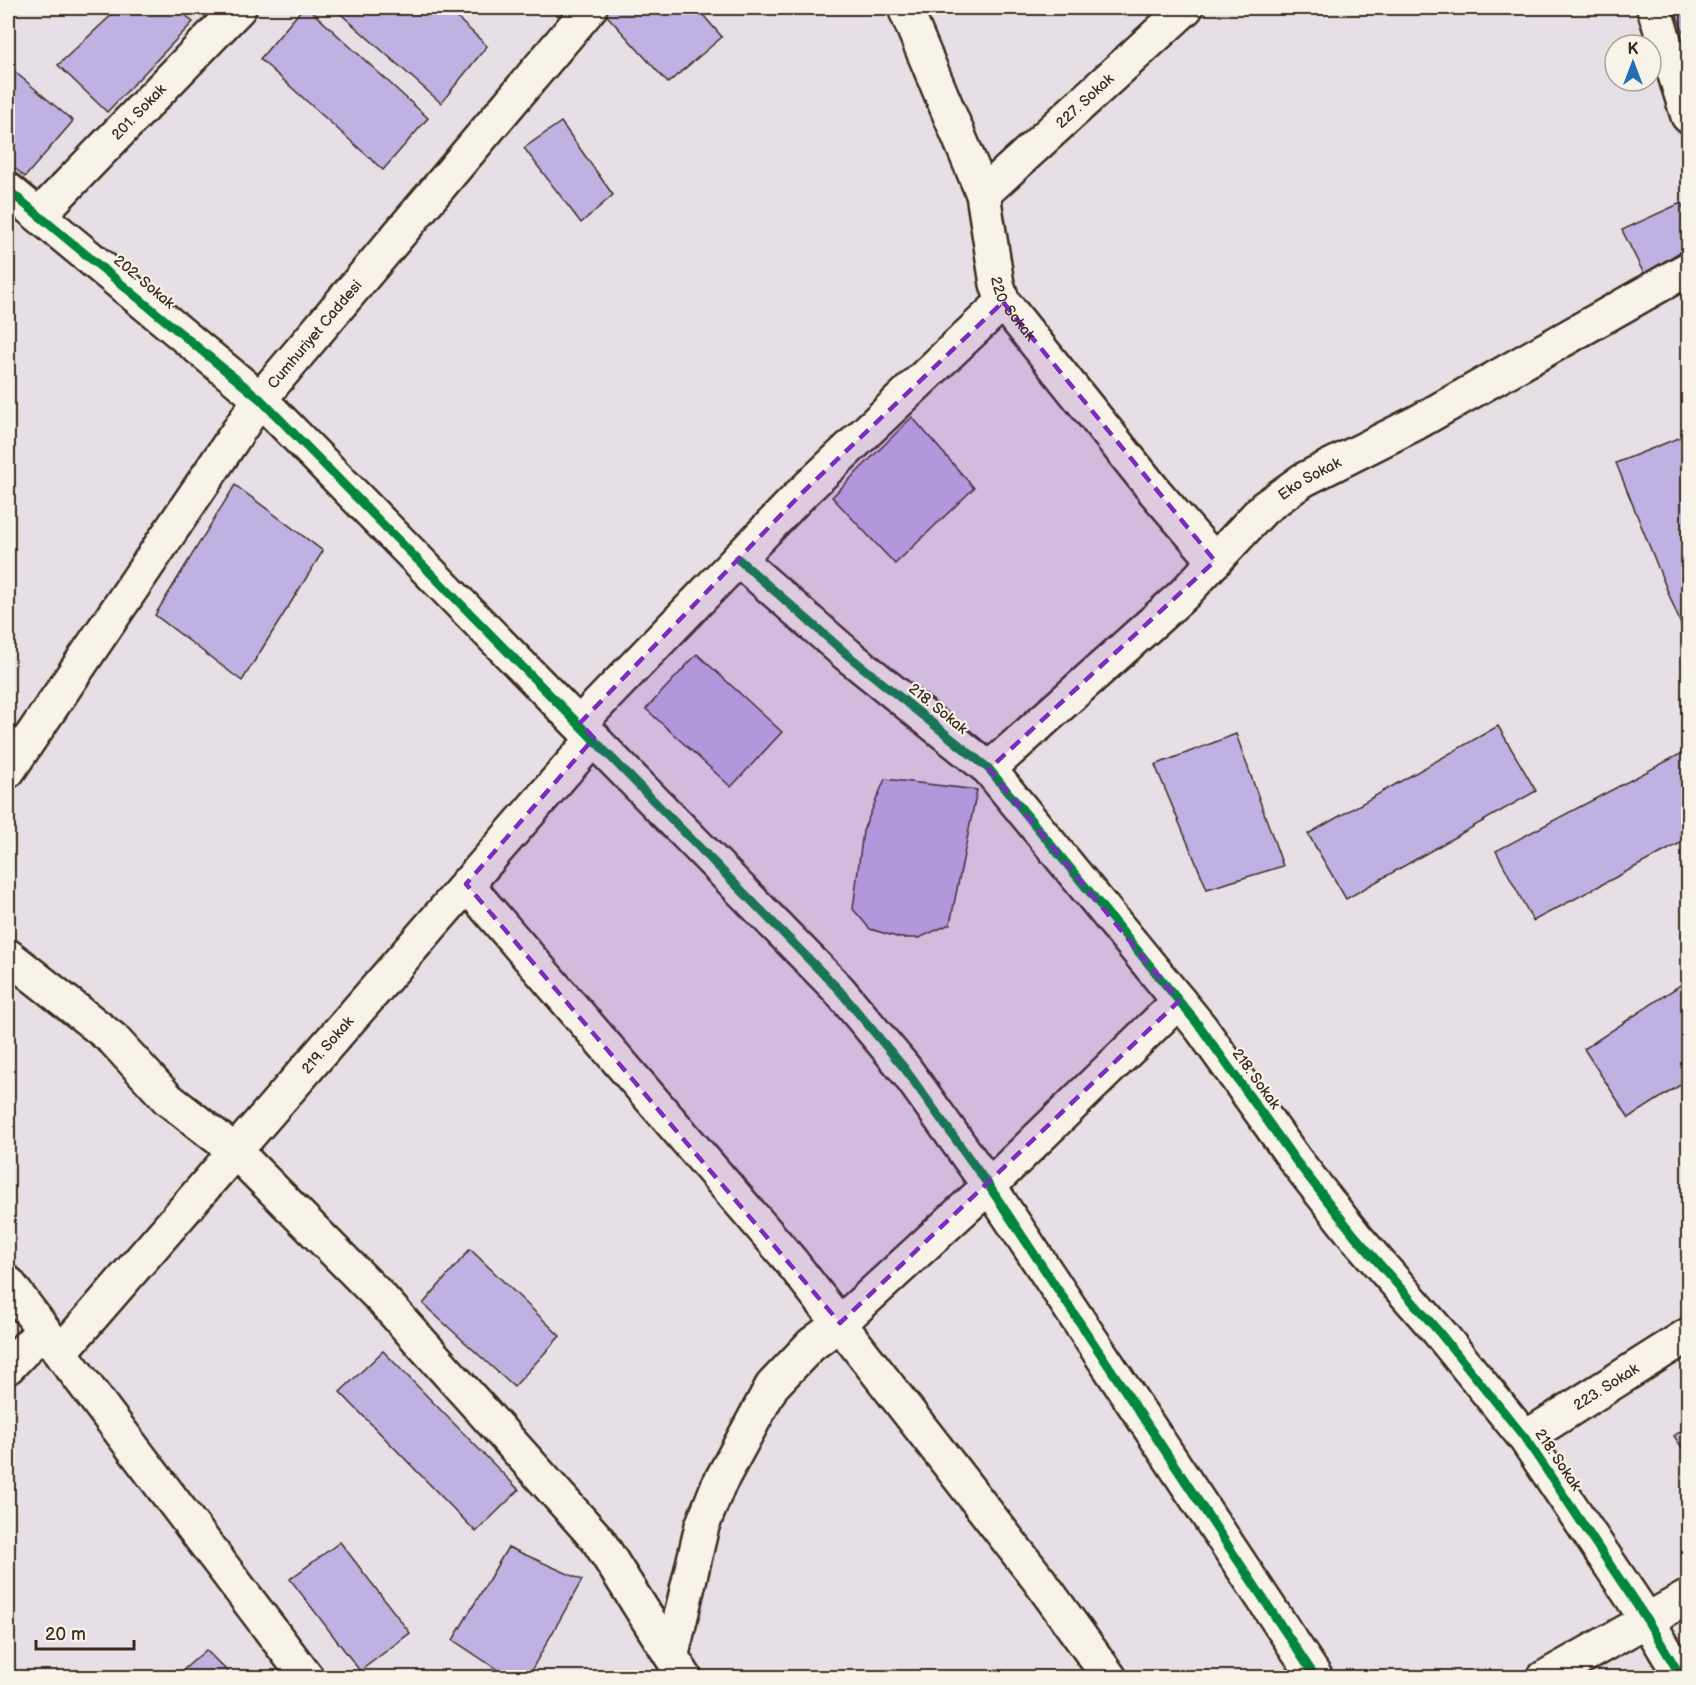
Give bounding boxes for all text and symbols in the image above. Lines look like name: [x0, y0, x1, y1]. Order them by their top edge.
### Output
north arrow: [1603, 33, 1663, 93]
text: K: [1628, 40, 1639, 59]
street label: 227. Sokak: [1052, 69, 1118, 132]
street label: 201. Sokak: [107, 79, 171, 144]
street label: 202. Sokak: [110, 251, 179, 313]
street label: 220. Sokak: [986, 275, 1040, 345]
street label: Cumhuriyet Caddesi: [263, 276, 366, 393]
street label: Eko Sokak: [1274, 453, 1345, 504]
street label: 218. Sokak: [905, 679, 972, 739]
street label: 219. Sokak: [297, 1012, 358, 1078]
street label: 218. Sokak: [1228, 1045, 1285, 1114]
street label: 223. Sokak: [1570, 1359, 1643, 1414]
street label: 218. Sokak: [1530, 1426, 1586, 1495]
scale bar: [36, 1613, 134, 1651]
text: 20 m: [45, 1624, 86, 1645]

